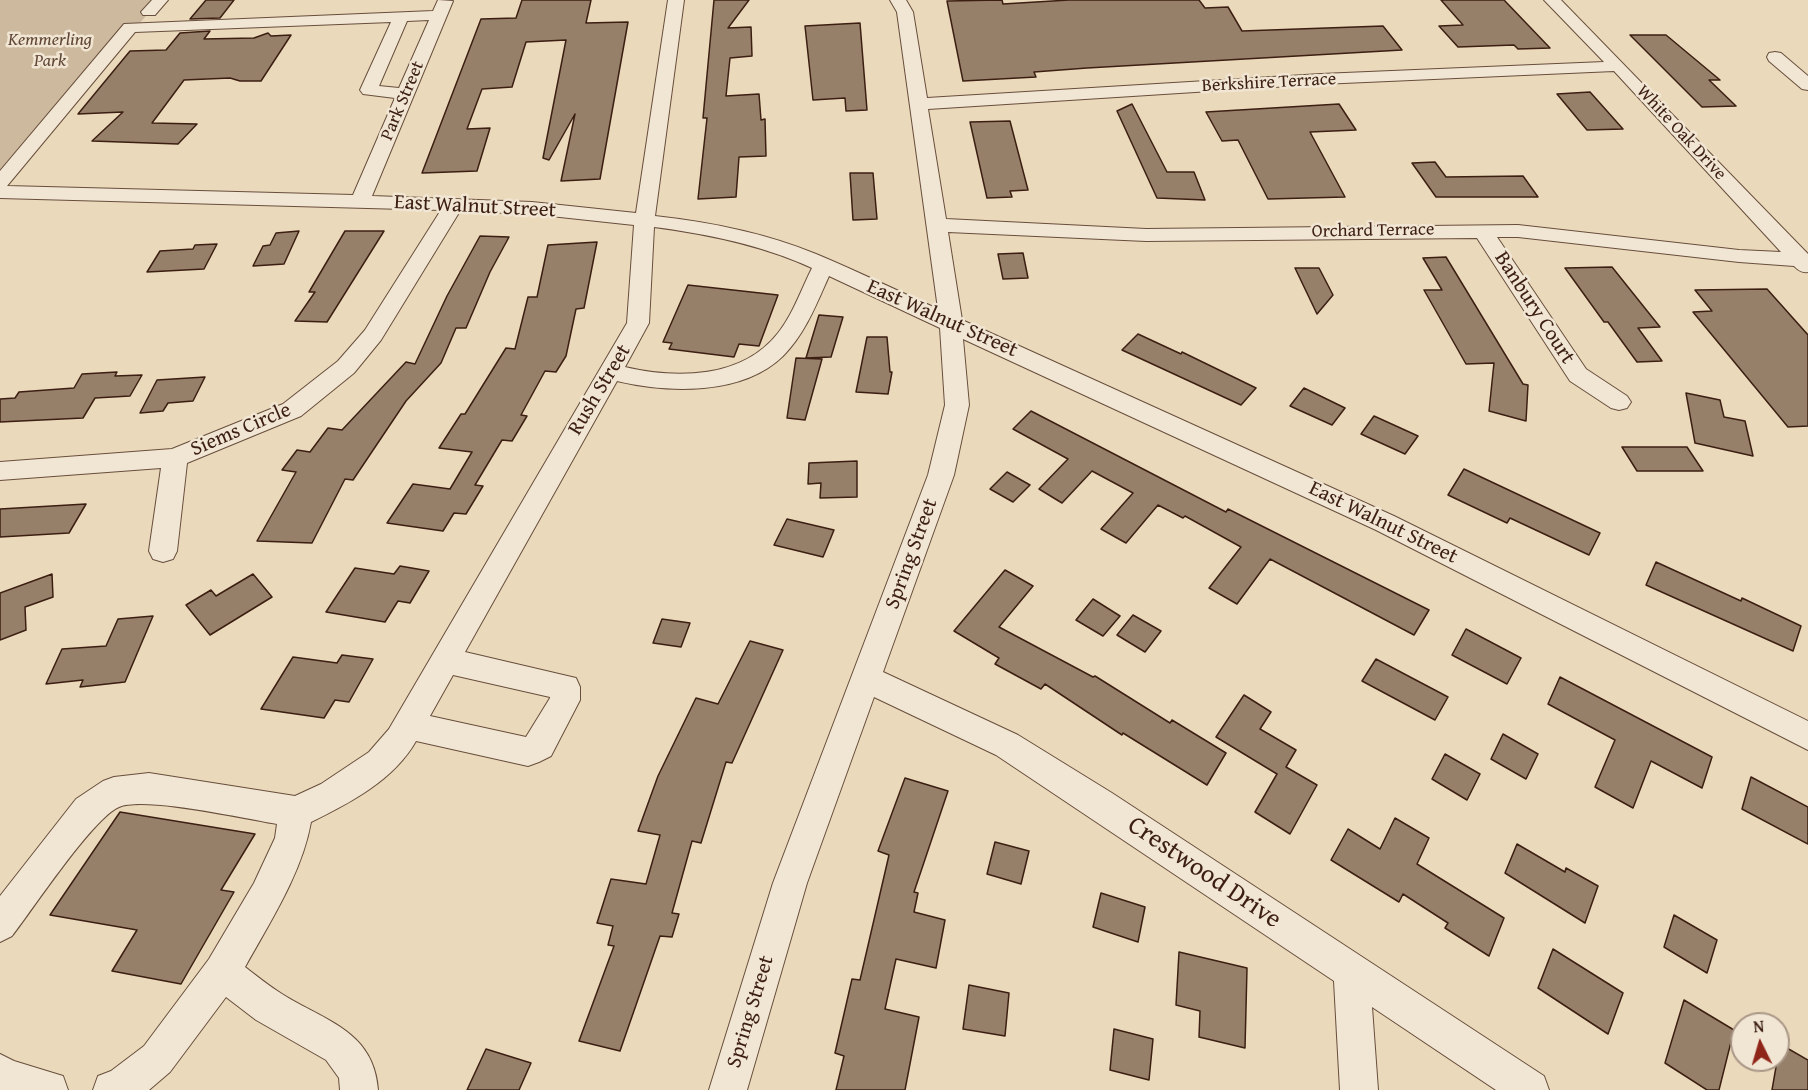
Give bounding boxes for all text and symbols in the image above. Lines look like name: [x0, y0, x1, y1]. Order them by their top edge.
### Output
park label: Kemmerling Park: [8, 29, 92, 72]
street label: Park Street: [377, 58, 429, 144]
street label: Berkshire Terrace: [1201, 69, 1337, 97]
street label: White Oak Drive: [1631, 81, 1731, 185]
street label: East Walnut Street: [393, 190, 557, 224]
street label: Orchard Terrace: [1311, 219, 1435, 243]
street label: Banbury Court: [1488, 247, 1580, 369]
street label: East Walnut Street: [863, 275, 1021, 363]
street label: Rush Street: [563, 340, 637, 440]
street label: Siems Circle: [187, 398, 295, 462]
street label: East Walnut Street: [1305, 476, 1461, 570]
street label: Spring Street: [880, 495, 944, 613]
street label: Crestwood Drive: [1121, 810, 1287, 936]
street label: Spring Street: [722, 953, 780, 1071]
north arrow: [1730, 1012, 1790, 1072]
text: N: [1752, 1014, 1765, 1038]

